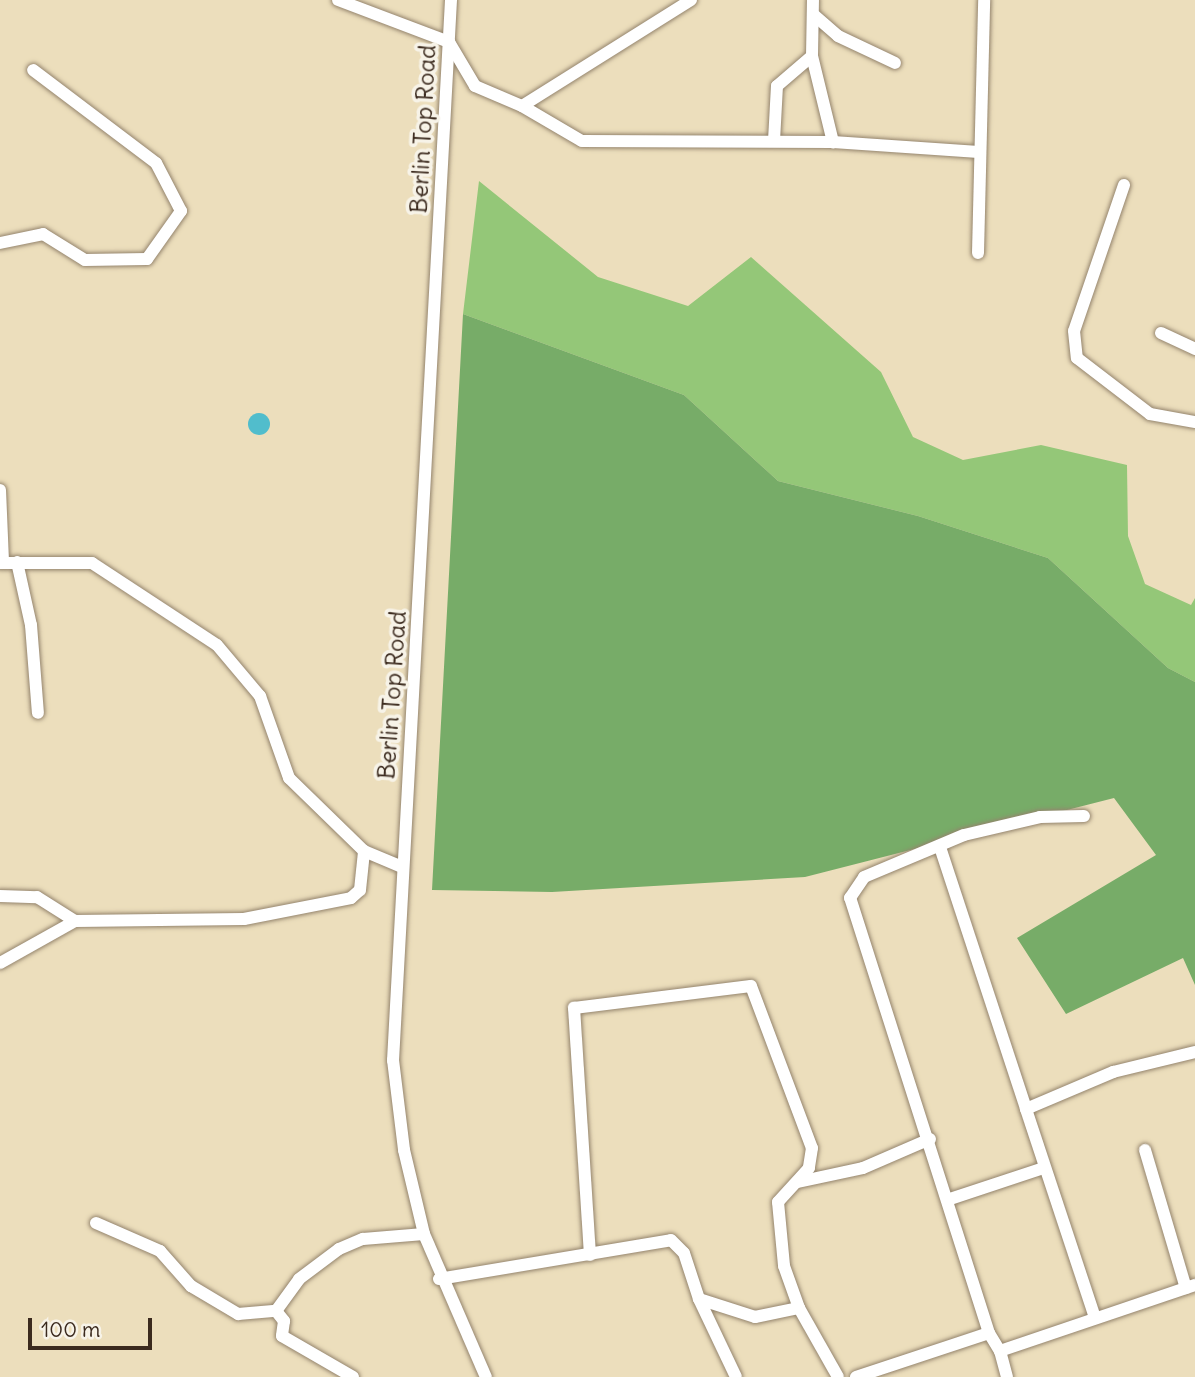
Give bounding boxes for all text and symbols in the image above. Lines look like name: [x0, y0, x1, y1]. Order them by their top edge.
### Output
street label: Berlin Top Road: [404, 44, 442, 214]
street label: Berlin Top Road: [372, 610, 412, 780]
scale bar: [32, 1304, 156, 1348]
text: 100 m: [41, 1316, 100, 1343]

